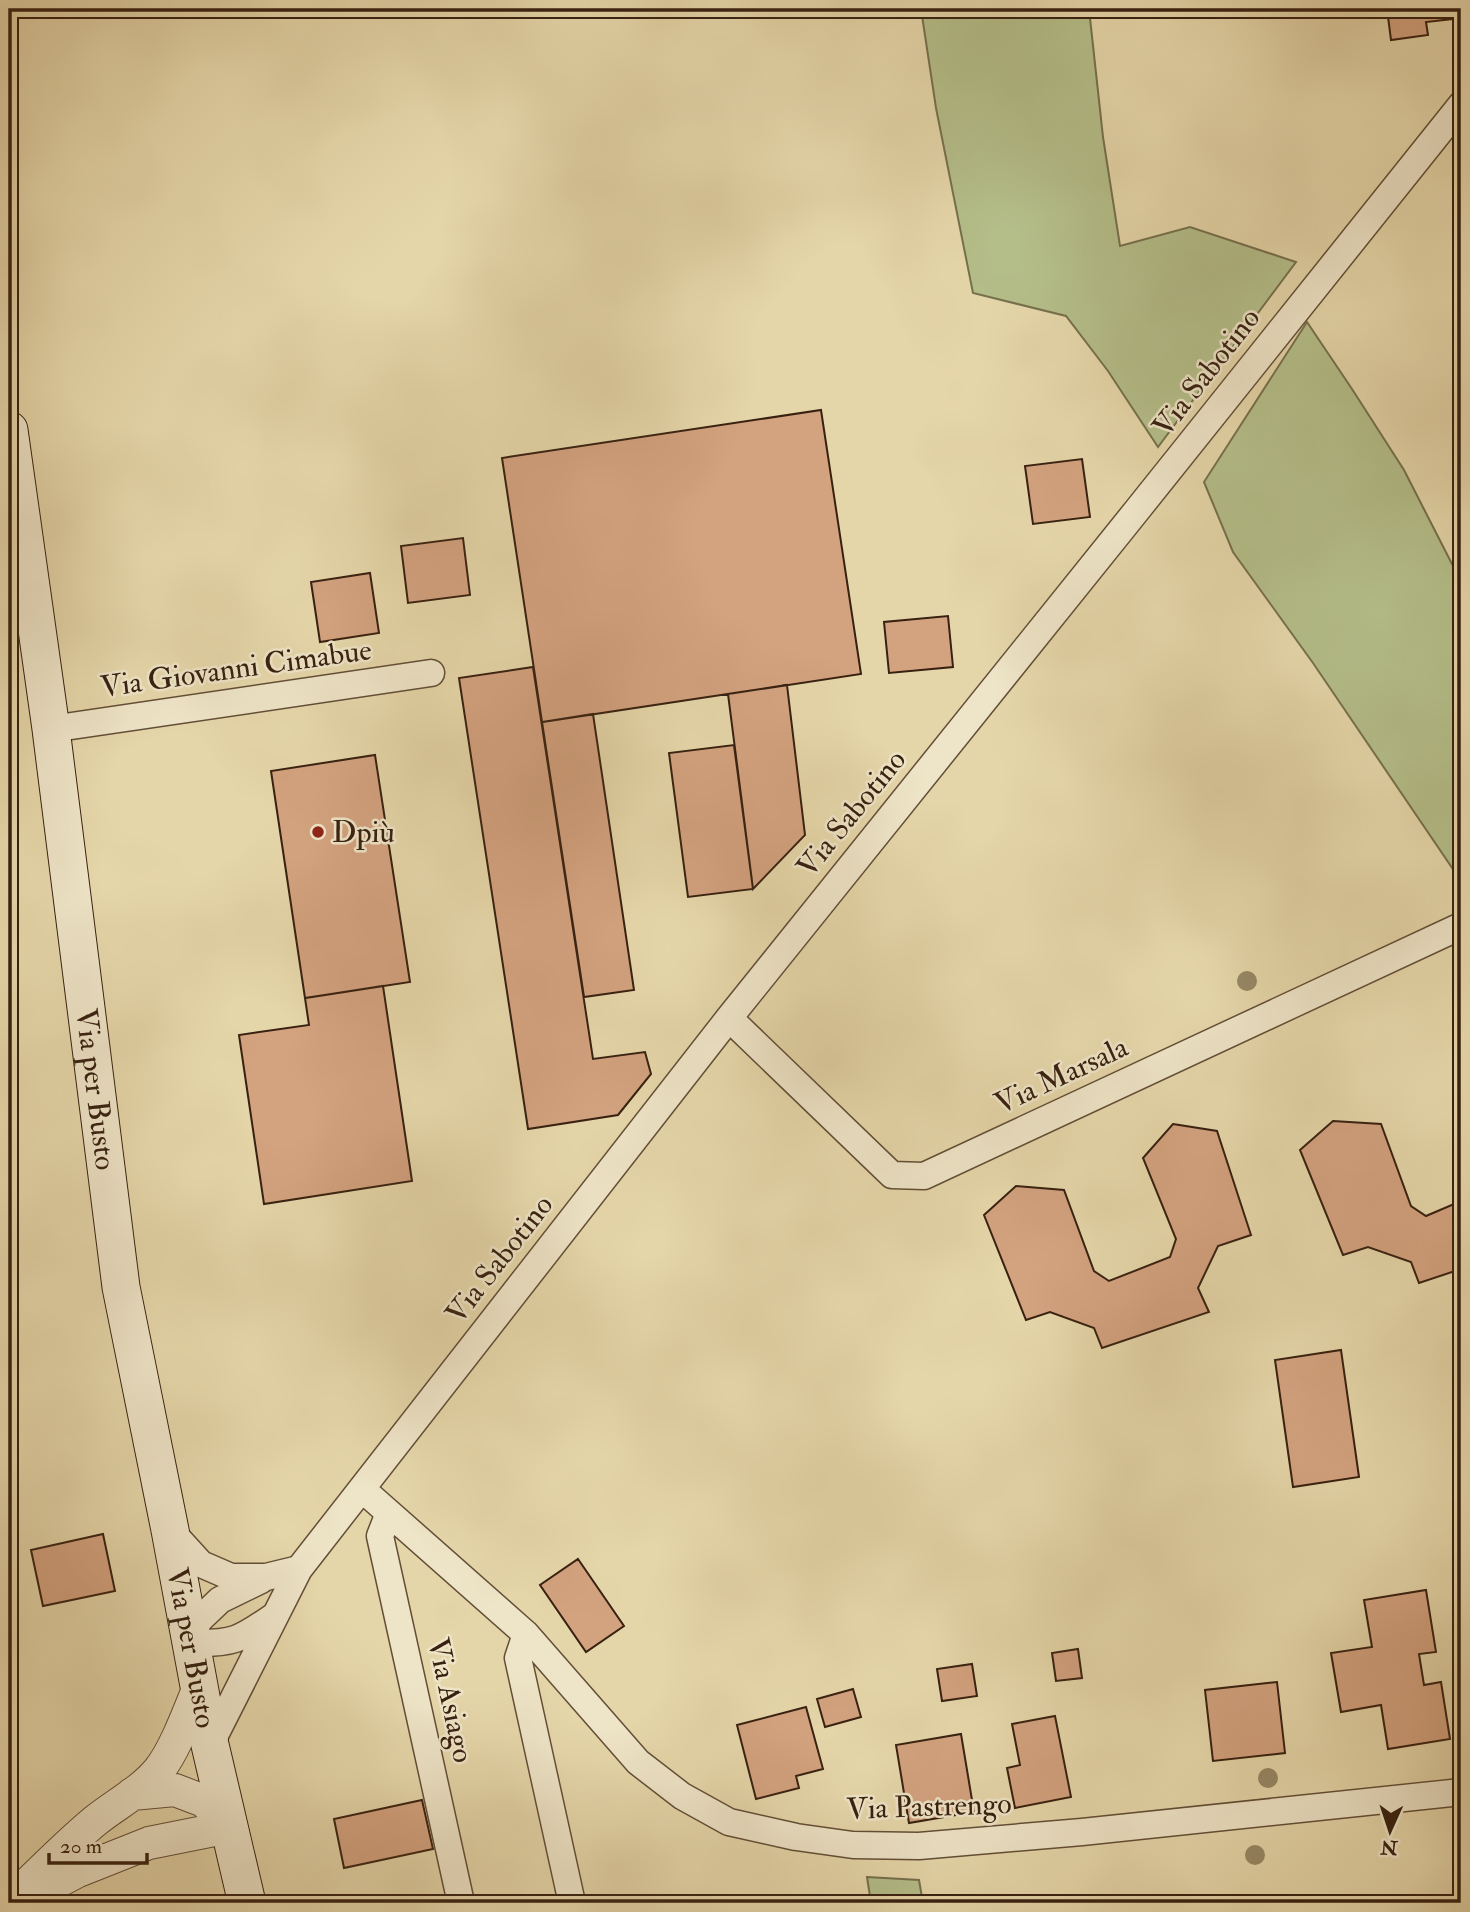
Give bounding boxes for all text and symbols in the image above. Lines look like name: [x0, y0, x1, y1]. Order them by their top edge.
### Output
street label: Via Sabotino: [1145, 300, 1268, 444]
street label: Via Giovanni Cimabue: [98, 631, 374, 706]
street label: Via Sabotino: [789, 742, 914, 885]
place label: Dpiù: [332, 814, 395, 851]
marker: Dpiù: [310, 824, 326, 840]
street label: Via per Busto: [67, 1006, 124, 1172]
street label: Via Marsala: [989, 1028, 1134, 1122]
street label: Via Sabotino: [438, 1187, 561, 1331]
street label: Via per Busto: [158, 1565, 224, 1731]
street label: Via Asiago: [419, 1634, 482, 1766]
street label: Via Pastrengo: [846, 1785, 1012, 1828]
north arrow: [1354, 1797, 1424, 1867]
scale bar: [49, 1821, 147, 1865]
text: 20 m: [60, 1833, 102, 1860]
text: N: [1379, 1834, 1399, 1859]

